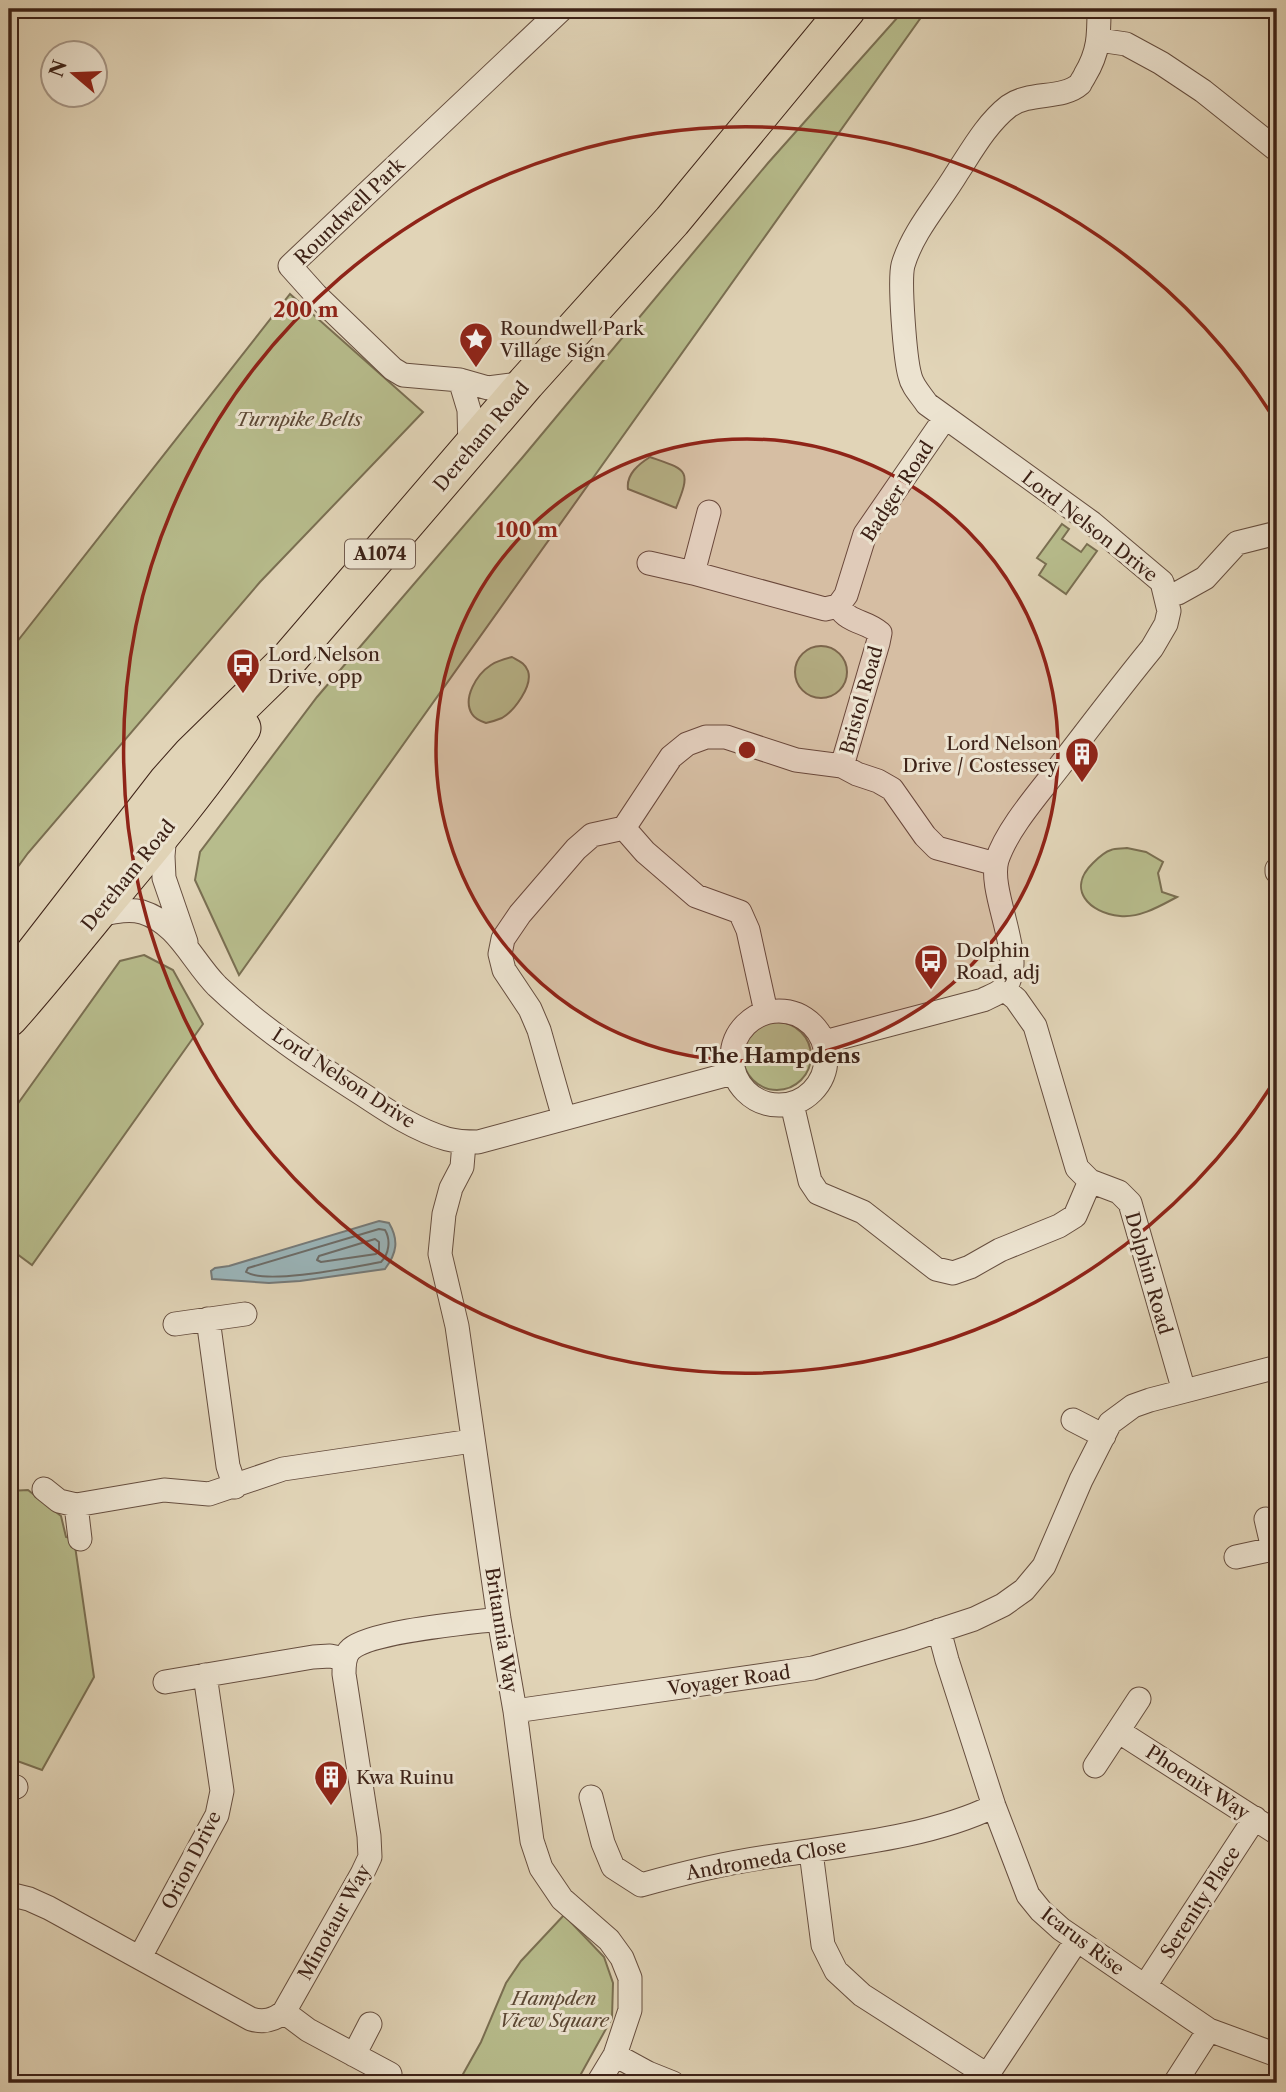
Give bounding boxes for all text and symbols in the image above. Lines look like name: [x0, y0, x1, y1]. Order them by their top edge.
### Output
north arrow: [38, 38, 108, 108]
text: N: [45, 57, 72, 80]
street label: Roundwell Park: [290, 152, 410, 270]
text: 200 m: [273, 297, 339, 322]
place label: Roundwell Park Village Sign: [499, 317, 645, 362]
place icon: Roundwell Park Village Sign: [457, 320, 495, 369]
street label: Dereham Road: [429, 376, 534, 496]
park label: Turnpike Belts: [236, 408, 363, 431]
street label: Badger Road: [856, 436, 939, 546]
street label: Lord Nelson Drive: [1017, 466, 1162, 587]
text: 100 m: [496, 517, 558, 542]
road number: A1074: [345, 540, 415, 568]
place label: Lord Nelson Drive, opp: [268, 643, 380, 688]
street label: Bristol Road: [835, 643, 888, 757]
bus stop icon: Lord Nelson Drive, opp: [224, 646, 262, 695]
place label: Lord Nelson Drive / Costessey: [902, 732, 1058, 777]
building icon: Lord Nelson Drive / Costessey: [1063, 735, 1101, 784]
centre of rings: [735, 738, 759, 762]
street label: Dereham Road: [77, 815, 180, 935]
place label: Dolphin Road, adj: [956, 939, 1040, 984]
bus stop icon: Dolphin Road, adj: [912, 942, 950, 991]
street label: Lord Nelson Drive: [268, 1024, 420, 1133]
district label: The Hampdens: [695, 1043, 861, 1068]
street label: Dolphin Road: [1120, 1209, 1177, 1337]
street label: Britannia Way: [480, 1566, 523, 1695]
street label: Voyager Road: [665, 1660, 792, 1701]
street label: Phoenix Way: [1142, 1740, 1254, 1825]
building icon: Kwa Ruinu: [312, 1758, 350, 1807]
place label: Kwa Ruinu: [356, 1766, 454, 1789]
street label: Orion Drive: [157, 1807, 226, 1913]
street label: Andromeda Close: [683, 1834, 848, 1885]
street label: Serenity Place: [1156, 1842, 1245, 1962]
street label: Minotaur Way: [293, 1860, 376, 1984]
street label: Icarus Rise: [1037, 1903, 1129, 1980]
park label: Hampden View Square: [499, 1987, 610, 2032]

